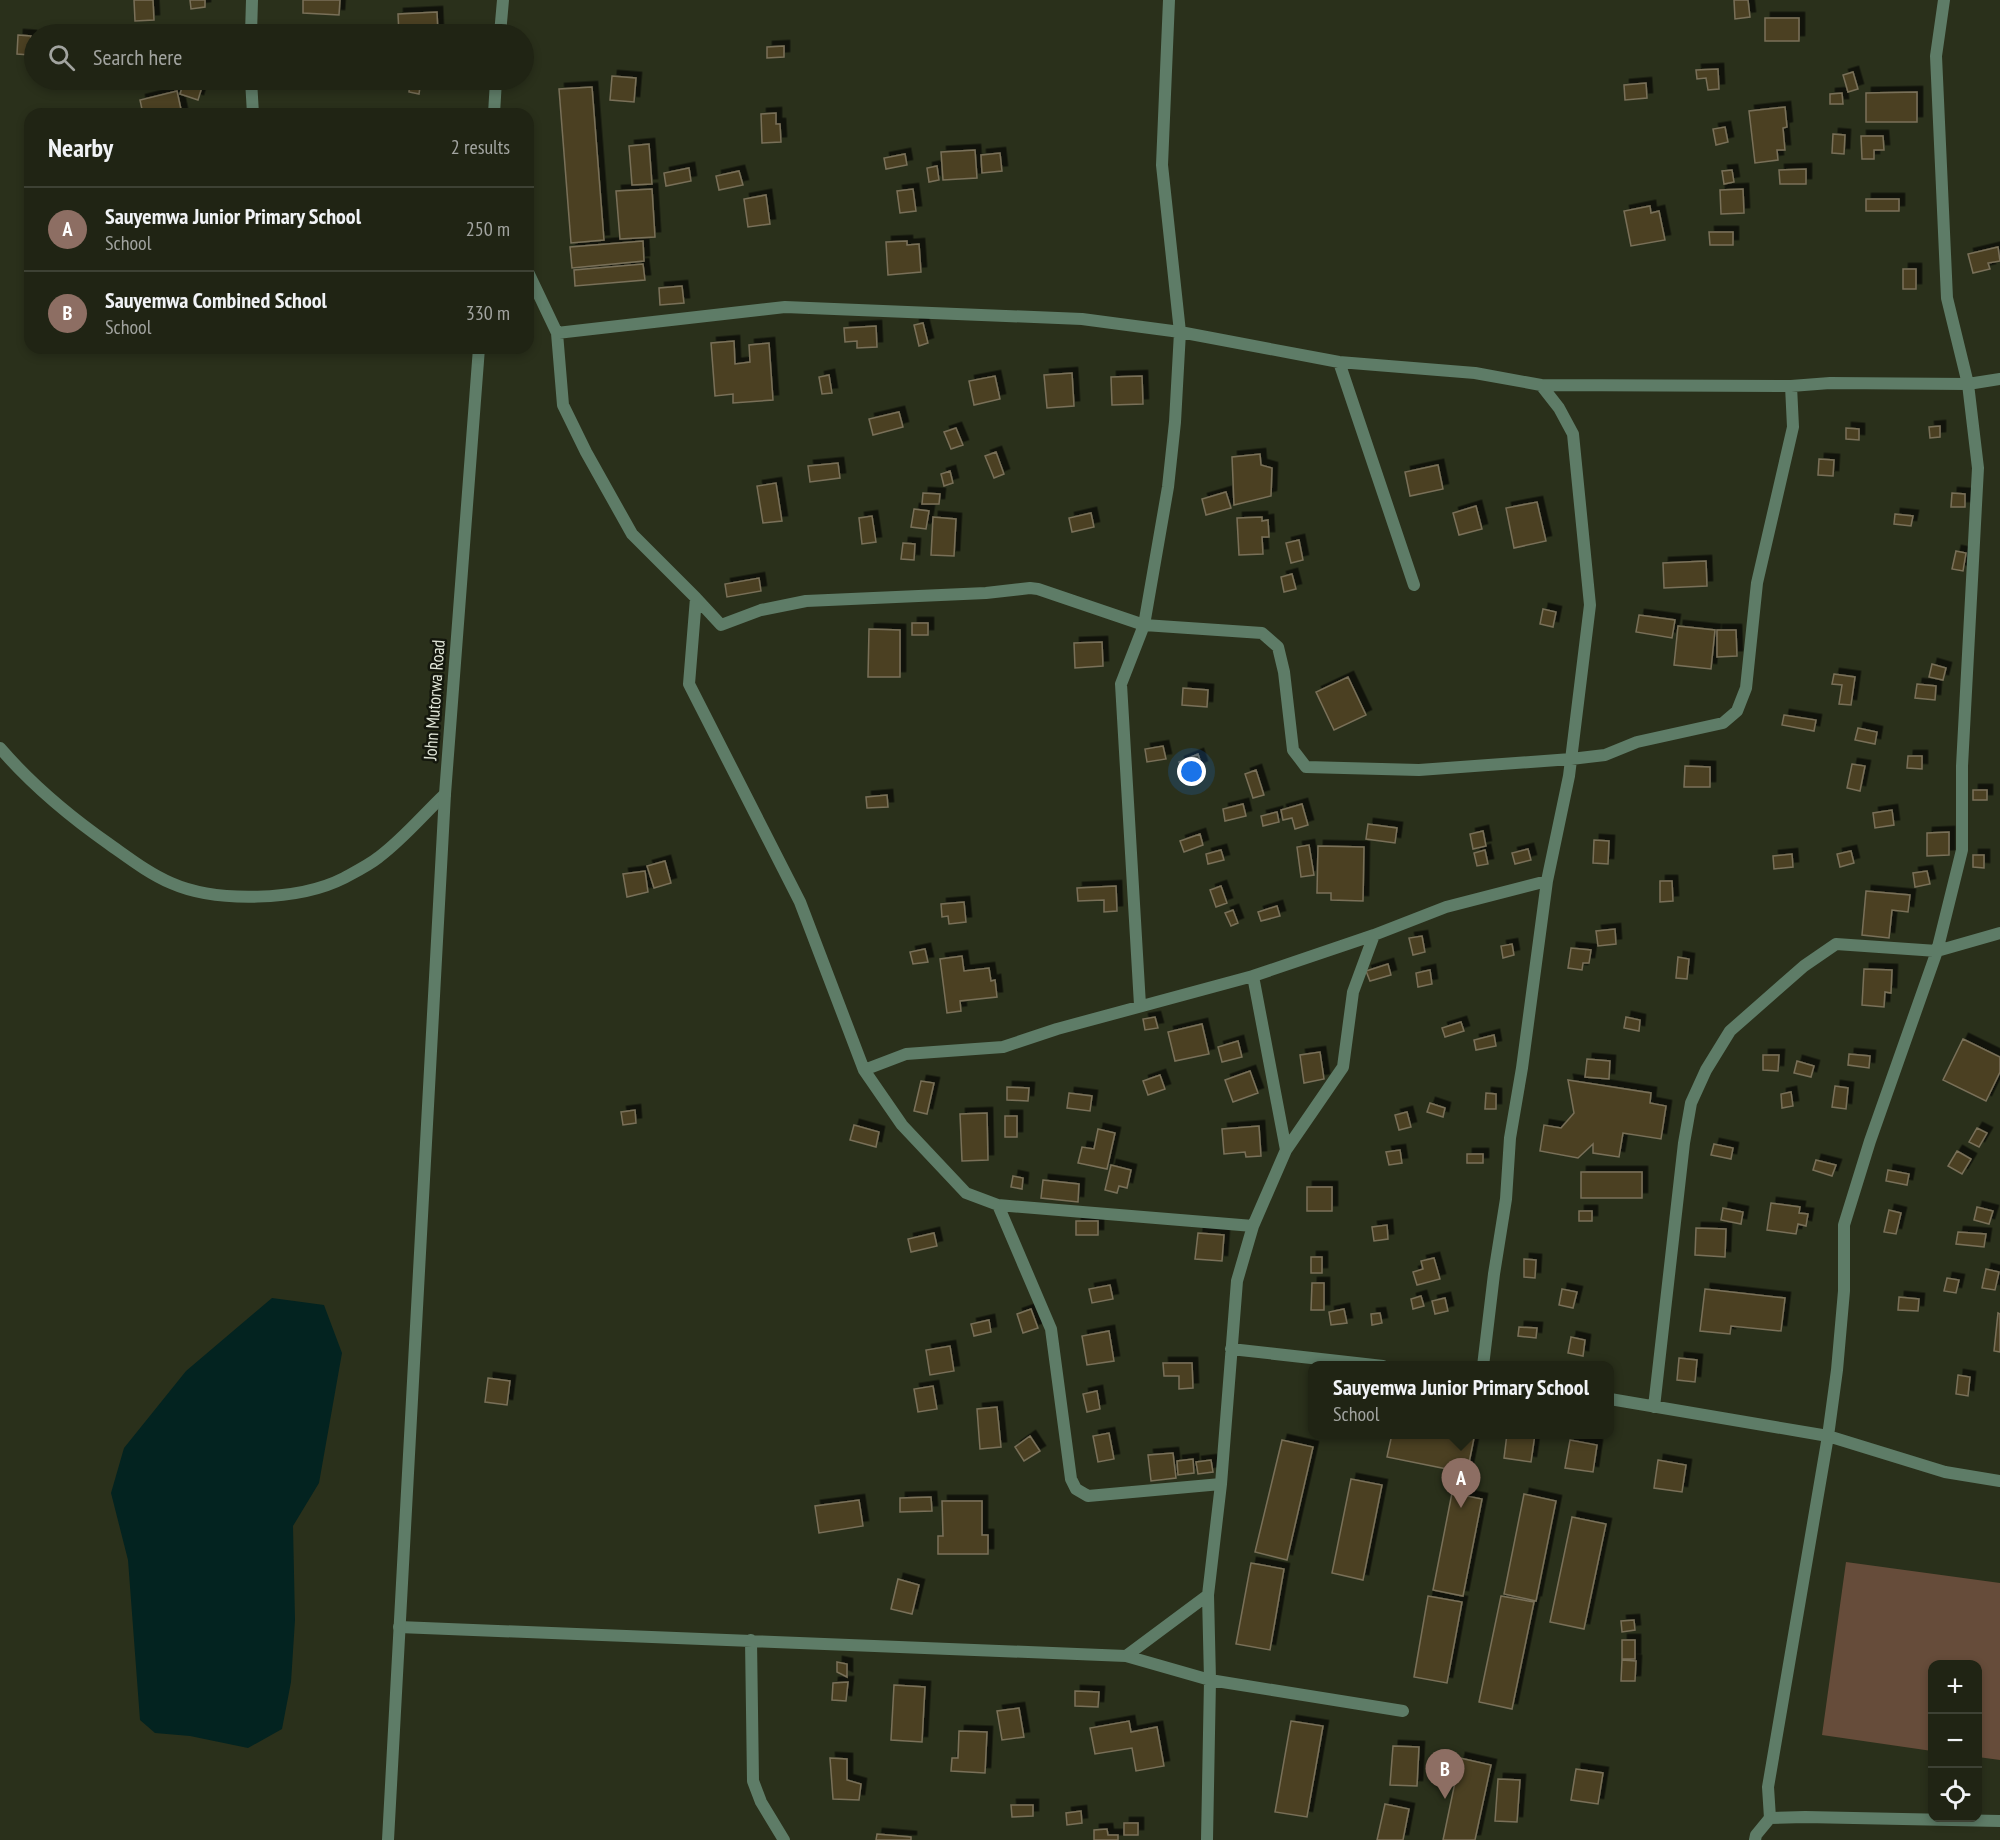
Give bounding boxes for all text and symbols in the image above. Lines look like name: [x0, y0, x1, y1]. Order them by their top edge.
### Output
search box: [24, 24, 534, 90]
icon: search: [45, 41, 78, 74]
text: Search here: [93, 43, 182, 71]
text: Nearby: [48, 131, 113, 164]
text: 2 results: [451, 134, 510, 160]
text: Sauyemwa Junior Primary School: [105, 202, 361, 230]
text: A: [62, 216, 73, 242]
text: 250 m: [466, 216, 510, 242]
text: School: [105, 230, 151, 256]
text: Sauyemwa Combined School: [105, 286, 327, 314]
text: B: [63, 300, 72, 326]
text: 330 m: [466, 300, 510, 326]
text: School: [105, 314, 151, 340]
street label: John Mutorwa Road: [418, 639, 450, 762]
your location: [1177, 757, 1206, 786]
popup: [1308, 1361, 1614, 1439]
text: Sauyemwa Junior Primary School: [1333, 1373, 1589, 1401]
text: School: [1333, 1401, 1379, 1427]
pin: A: [1442, 1458, 1480, 1508]
map controls: [1928, 1660, 1982, 1822]
button: +: [1928, 1660, 1982, 1714]
button: −: [1928, 1714, 1982, 1768]
pin: B: [1426, 1750, 1464, 1799]
button: locate: [1928, 1768, 1982, 1822]

